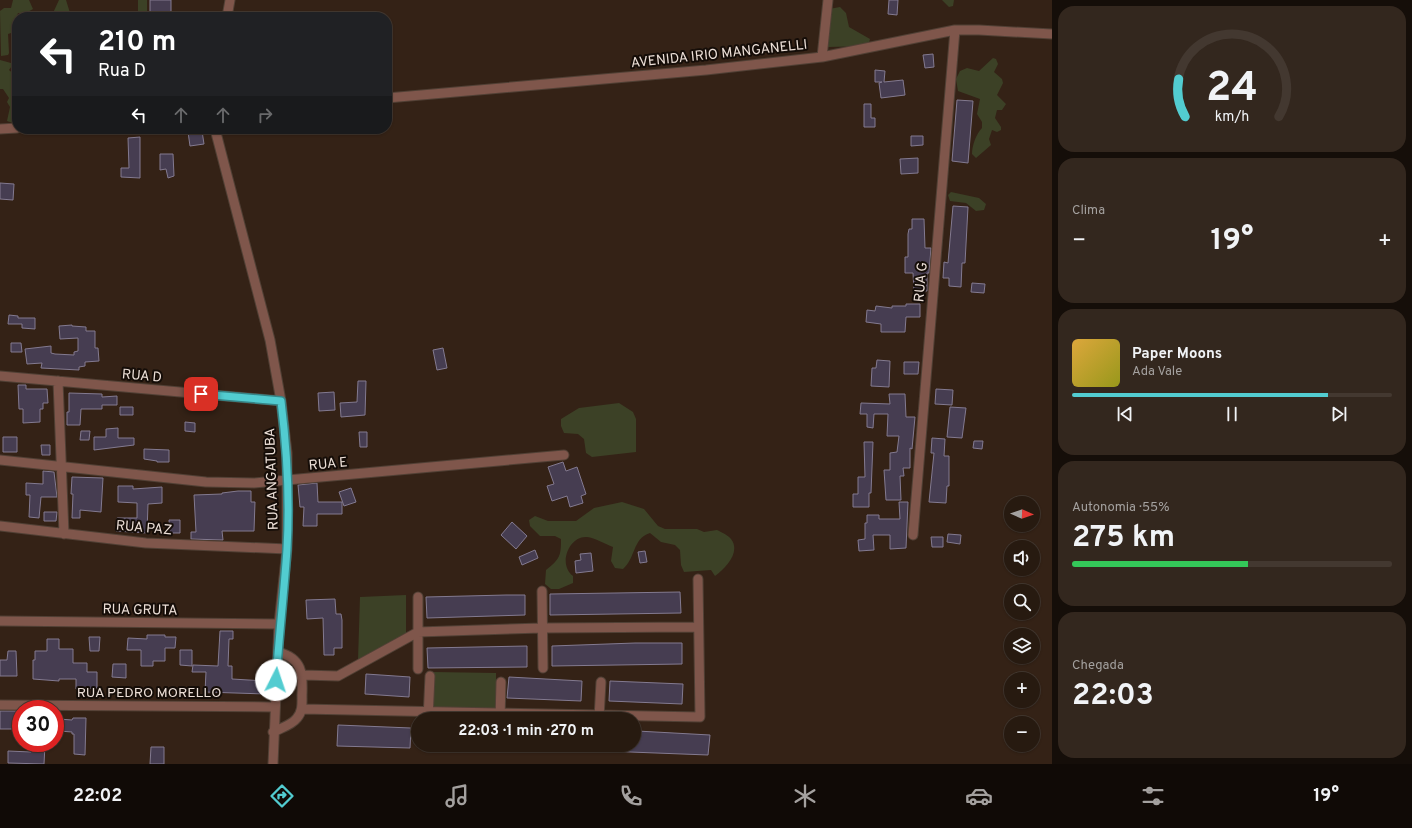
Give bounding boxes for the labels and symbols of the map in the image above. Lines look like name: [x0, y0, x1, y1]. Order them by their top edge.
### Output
street label: AVENIDA IRIO MANGANELLI: [630, 37, 808, 72]
street label: RUA G: [911, 261, 932, 303]
street label: RUA D: [121, 366, 163, 387]
pin: [184, 377, 218, 411]
street label: RUA ANGATUBA: [262, 427, 283, 530]
street label: RUA E: [308, 454, 348, 475]
north arrow: [1004, 496, 1040, 532]
street label: RUA PAZ: [115, 518, 173, 539]
street label: RUA GRUTA: [102, 601, 178, 620]
position arrow: [255, 659, 297, 701]
street label: RUA PEDRO MORELLO: [77, 685, 221, 702]
speed limit sign: 30: [12, 700, 64, 752]

